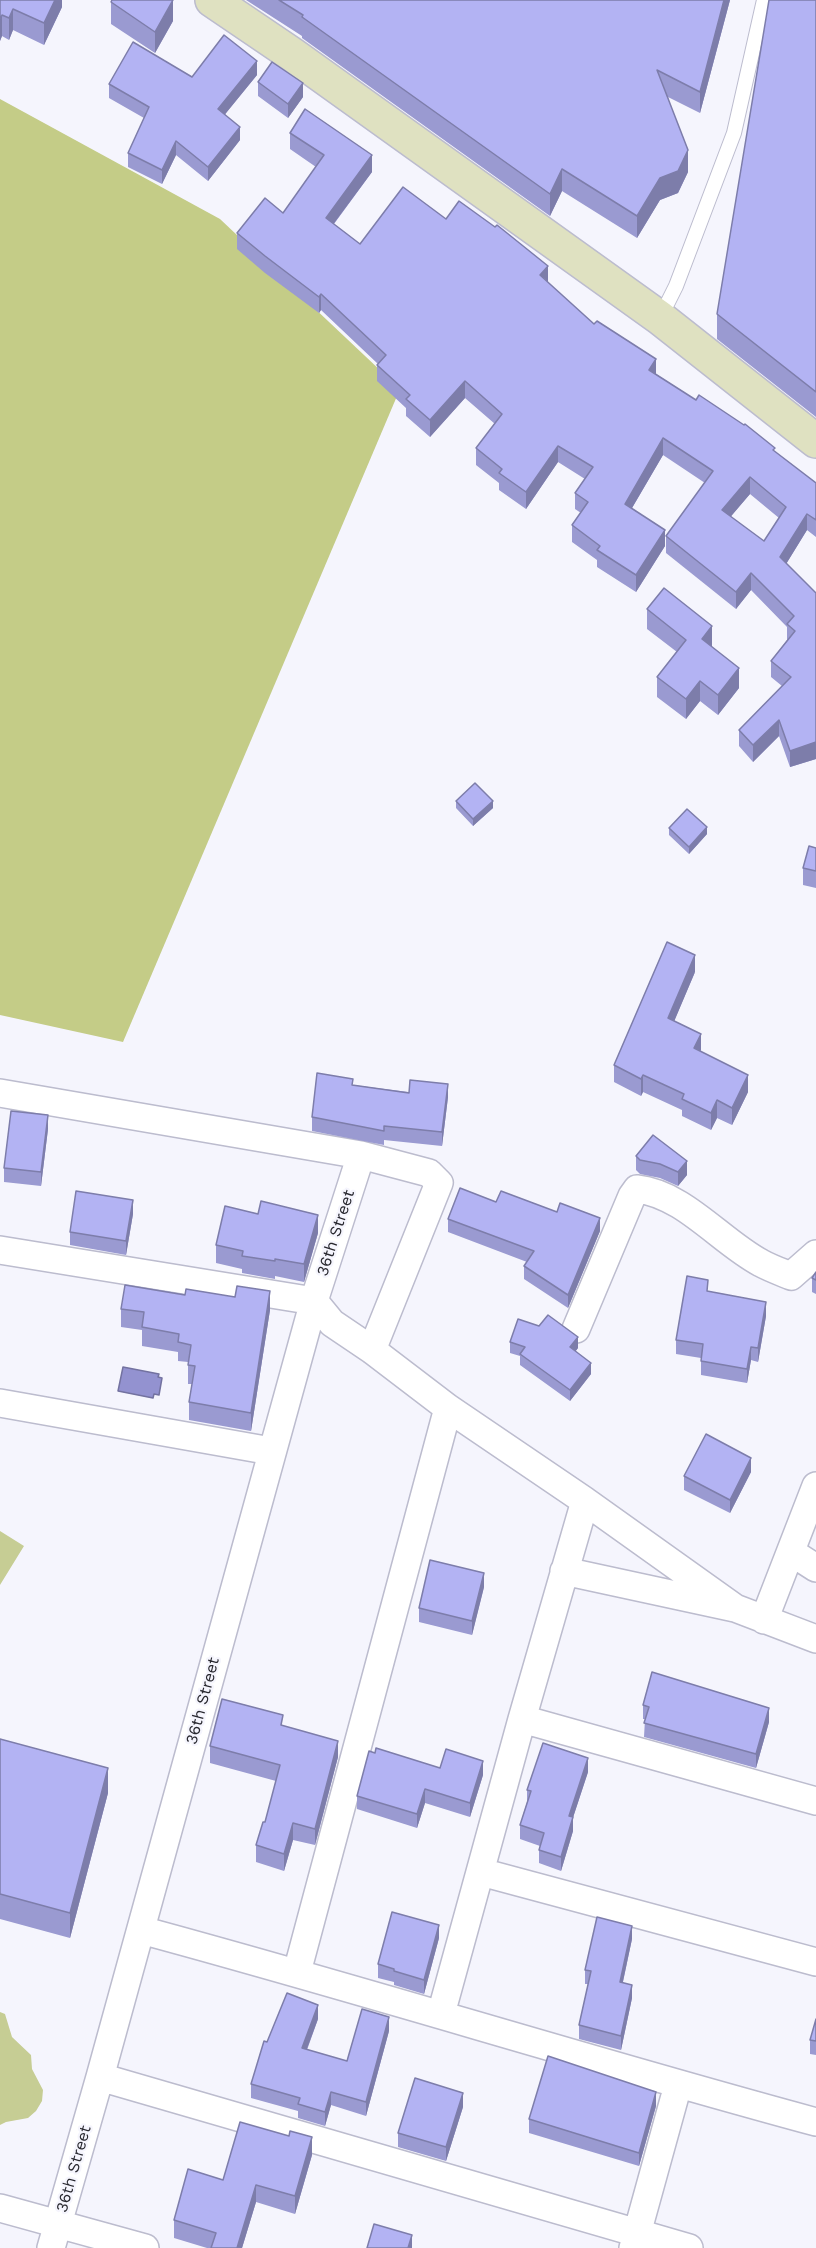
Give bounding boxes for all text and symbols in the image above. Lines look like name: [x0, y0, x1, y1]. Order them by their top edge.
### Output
street label: 36th Street: [313, 1188, 359, 1278]
street label: 36th Street: [182, 1655, 224, 1747]
street label: 36th Street: [52, 2123, 96, 2215]

